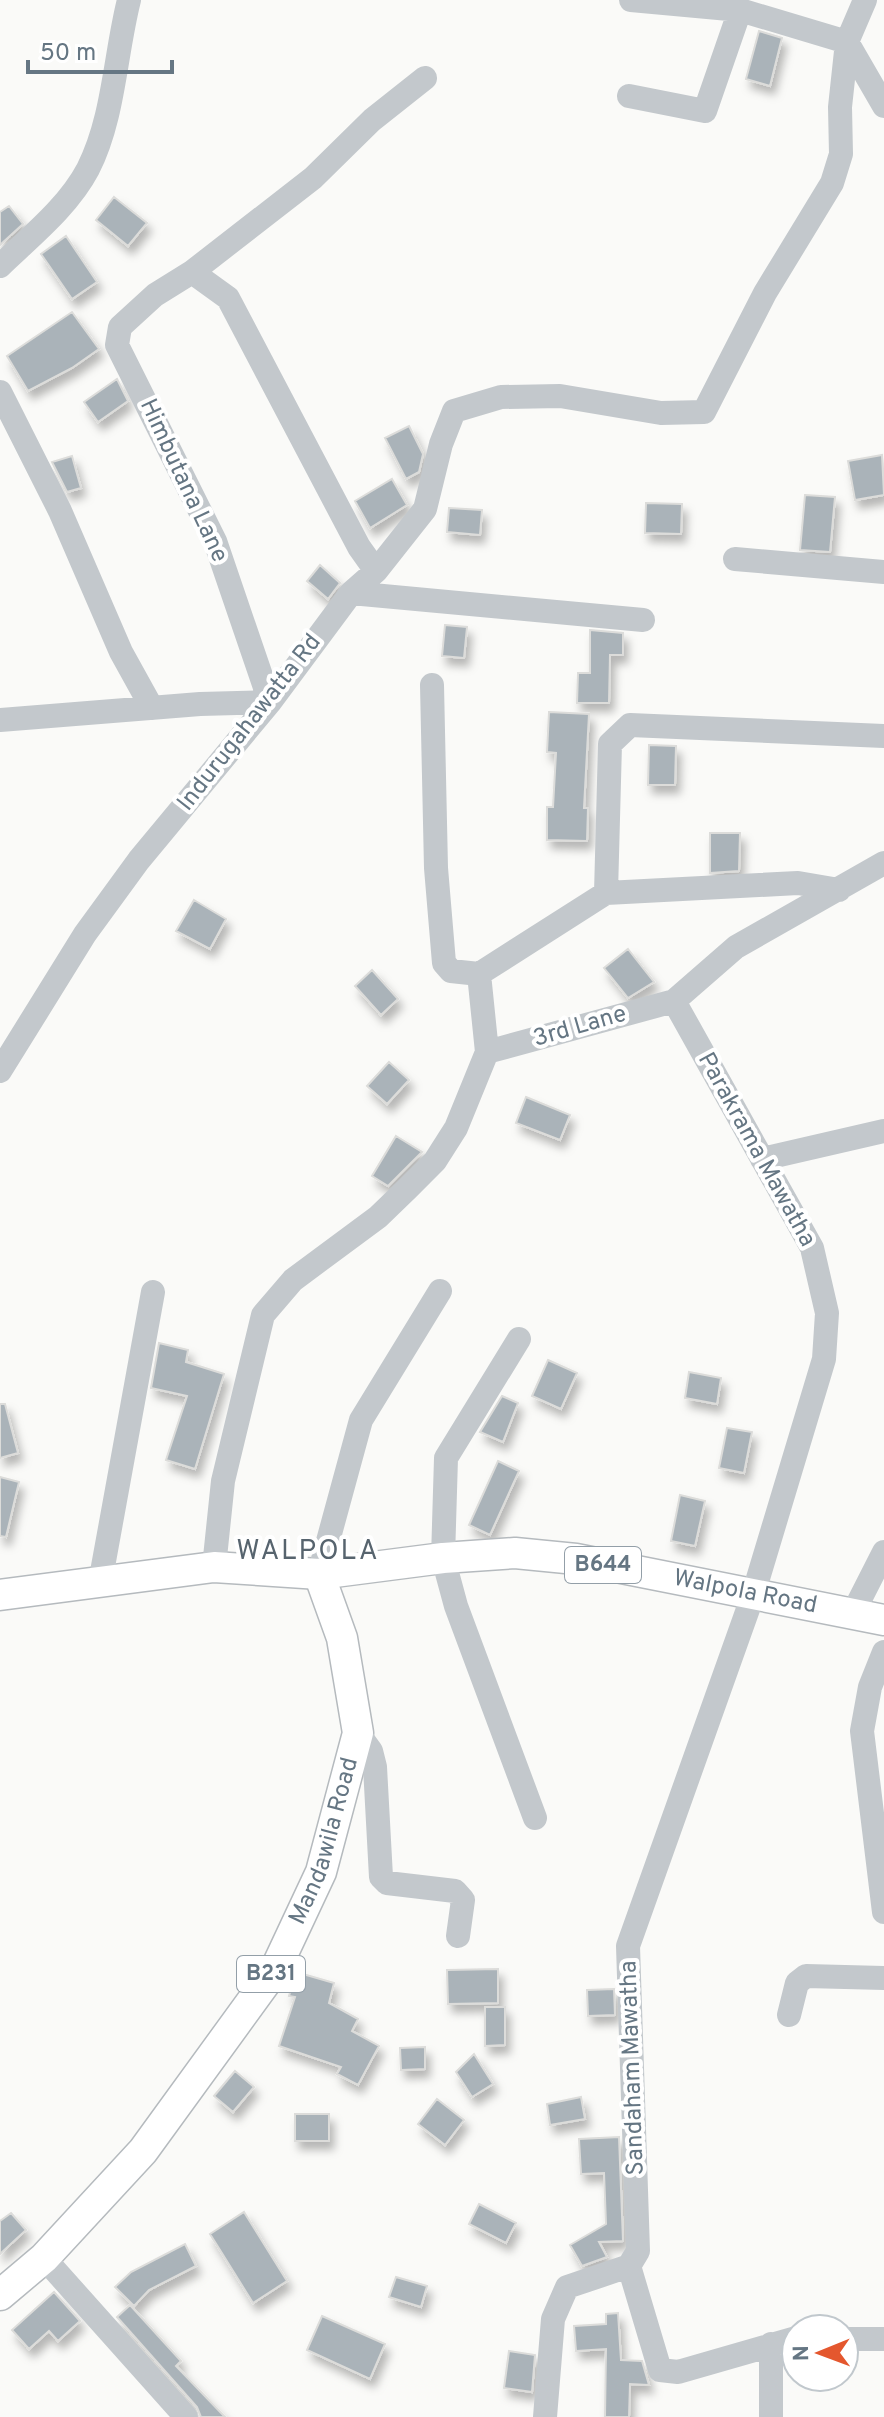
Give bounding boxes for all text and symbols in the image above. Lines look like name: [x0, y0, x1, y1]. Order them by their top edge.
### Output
scale bar: [28, 24, 172, 74]
text: 50 m: [40, 39, 96, 69]
street label: Himbutana Lane: [132, 394, 234, 568]
street label: Indurugahawatta Rd: [172, 628, 328, 818]
street label: 3rd Lane: [530, 999, 630, 1055]
street label: Parakrama Mawatha: [690, 1048, 822, 1252]
district label: WALPOLA: [236, 1534, 380, 1570]
road number: B644: [565, 1547, 641, 1583]
street label: Walpola Road: [671, 1564, 820, 1621]
street label: Mandawila Road: [283, 1754, 366, 1930]
road number: B231: [237, 1956, 305, 1992]
street label: Sandaham Mawatha: [614, 1960, 652, 2176]
north arrow: [780, 2313, 860, 2393]
text: N: [789, 2345, 816, 2361]

